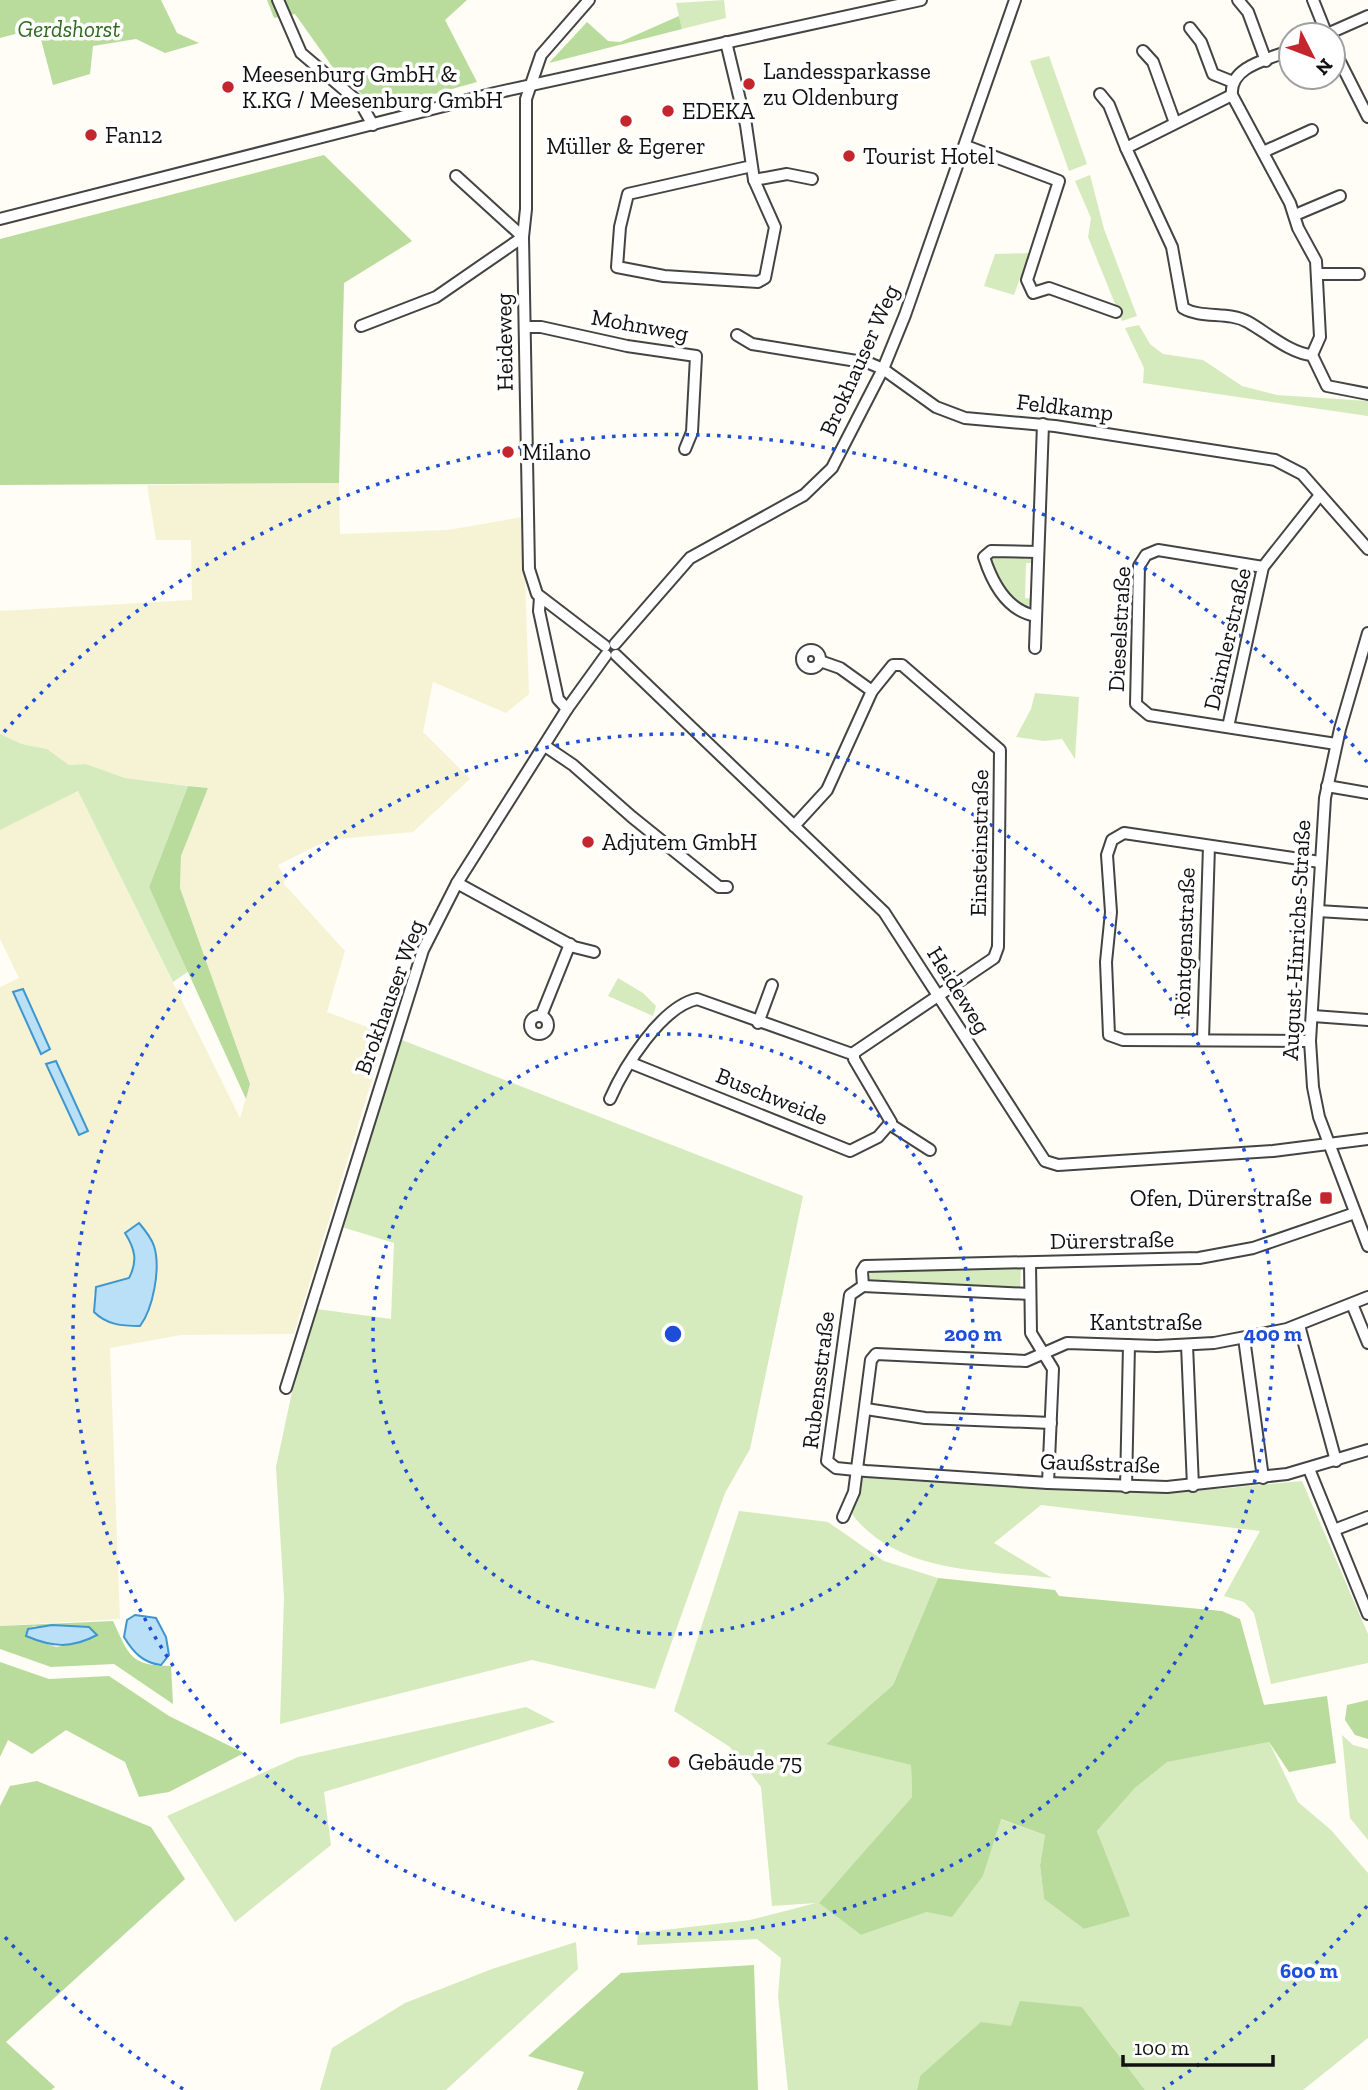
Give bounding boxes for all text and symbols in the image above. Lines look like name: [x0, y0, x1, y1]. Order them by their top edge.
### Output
park label: Gerdshorst: [18, 15, 120, 43]
north arrow: [1277, 21, 1347, 91]
text: N: [1311, 54, 1338, 80]
place label: Landessparkasse zu Oldenburg: [763, 57, 931, 111]
place label: Meesenburg GmbH & K.KG / Meesenburg GmbH: [242, 60, 503, 114]
marker: Landessparkasse zu Oldenburg: [741, 76, 757, 92]
marker: Meesenburg GmbH & K.KG / Meesenburg GmbH: [220, 79, 236, 95]
place label: EDEKA: [682, 97, 756, 125]
marker: EDEKA: [660, 103, 676, 119]
marker: Müller & Egerer: [618, 113, 634, 129]
place label: Fan12: [105, 121, 163, 149]
marker: Fan12: [83, 127, 99, 143]
place label: Müller & Egerer: [546, 132, 706, 160]
place label: Tourist Hotel: [863, 142, 995, 170]
marker: Tourist Hotel: [841, 148, 857, 164]
street label: Brokhauser Weg: [813, 280, 905, 440]
street label: Heideweg: [489, 292, 519, 391]
street label: Mohnweg: [589, 303, 691, 347]
street label: Feldkamp: [1015, 387, 1115, 427]
place label: Milano: [522, 438, 591, 466]
marker: Milano: [500, 444, 516, 460]
street label: Daimlerstraße: [1197, 565, 1257, 713]
street label: Dieselstraße: [1102, 566, 1136, 692]
street label: Einsteinstraße: [964, 769, 994, 917]
street label: August-Hinrichs-Straße: [1276, 819, 1316, 1061]
place label: Adjutem GmbH: [602, 828, 757, 856]
marker: Adjutem GmbH: [580, 834, 596, 850]
street label: Röntgenstraße: [1167, 867, 1201, 1017]
street label: Brokhauser Weg: [348, 915, 430, 1078]
street label: Heideweg: [921, 941, 997, 1039]
street label: Buschweide: [712, 1061, 832, 1131]
place label: Ofen, Dürerstraße: [1130, 1184, 1312, 1212]
marker: Ofen, Dürerstraße: [1318, 1190, 1334, 1206]
street label: Dürerstraße: [1050, 1225, 1174, 1255]
street label: Kantstraße: [1090, 1308, 1202, 1336]
street label: Rubensstraße: [796, 1309, 840, 1451]
text: 200 m: [944, 1321, 1002, 1346]
text: 400 m: [1244, 1321, 1303, 1346]
centre of rings: [661, 1322, 685, 1346]
street label: Gaußstraße: [1040, 1447, 1160, 1479]
place label: Gebäude 75: [688, 1748, 802, 1776]
marker: Gebäude 75: [666, 1754, 682, 1770]
text: 600 m: [1280, 1958, 1338, 1983]
scale bar: [1123, 2024, 1274, 2068]
text: 100 m: [1134, 2035, 1189, 2060]

